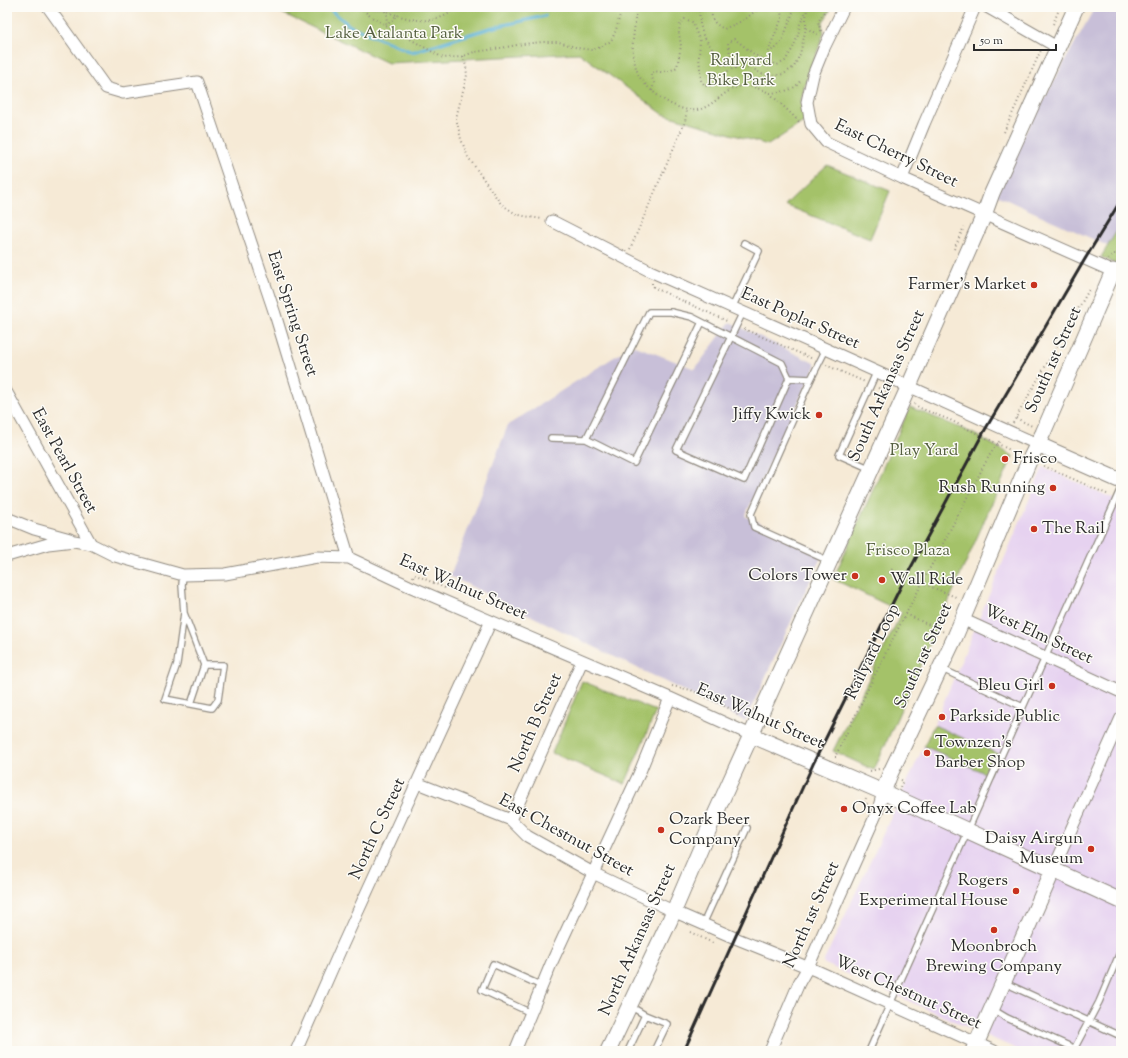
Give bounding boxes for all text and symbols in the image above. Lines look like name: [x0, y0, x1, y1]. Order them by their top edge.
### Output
park label: Lake Atalanta Park: [325, 22, 463, 46]
scale bar: [974, 26, 1056, 52]
text: 50 m: [979, 32, 1003, 50]
park label: Railyard Bike Park: [707, 49, 775, 93]
street label: East Cherry Street: [830, 114, 962, 194]
street label: East Spring Street: [260, 248, 324, 380]
place label: Farmer's Market: [908, 273, 1026, 297]
marker: Farmer's Market: [1029, 280, 1039, 290]
street label: East Poplar Street: [737, 282, 863, 356]
street label: South 1st Street: [1020, 303, 1088, 417]
street label: South Arkansas Street: [843, 306, 931, 466]
place label: Jiffy Kwick: [732, 403, 811, 427]
street label: East Pearl Street: [25, 404, 103, 518]
marker: Jiffy Kwick: [814, 410, 824, 420]
park label: Play Yard: [890, 439, 959, 463]
place label: Frisco: [1013, 447, 1057, 471]
marker: Frisco: [1000, 454, 1010, 464]
place label: Rush Running: [939, 476, 1045, 500]
marker: Rush Running: [1048, 483, 1058, 493]
place label: The Rail: [1042, 517, 1105, 541]
marker: The Rail: [1029, 524, 1039, 534]
park label: Frisco Plaza: [866, 539, 950, 563]
street label: East Walnut Street: [395, 549, 531, 627]
place label: Colors Tower: [748, 564, 848, 588]
place label: Wall Ride: [890, 568, 963, 592]
marker: Colors Tower: [850, 571, 860, 581]
marker: Wall Ride: [877, 575, 887, 585]
street label: South 1st Street: [889, 599, 959, 713]
street label: West Elm Street: [980, 599, 1097, 671]
street label: Railyard Loop: [840, 600, 906, 704]
street label: North B Street: [503, 669, 569, 777]
place label: Bleu Girl: [978, 674, 1044, 698]
street label: East Walnut Street: [692, 678, 828, 756]
marker: Bleu Girl: [1047, 681, 1057, 691]
place label: Parkside Public: [950, 705, 1061, 729]
marker: Parkside Public: [937, 712, 947, 722]
place label: Townzen's Barber Shop: [935, 731, 1025, 775]
marker: Townzen's Barber Shop: [922, 748, 932, 758]
street label: North C Street: [344, 774, 412, 884]
street label: East Chestnut Street: [494, 789, 638, 883]
place label: Onyx Coffee Lab: [852, 797, 977, 821]
marker: Onyx Coffee Lab: [839, 804, 849, 814]
place label: Ozark Beer Company: [669, 808, 750, 852]
marker: Ozark Beer Company: [656, 825, 666, 835]
place label: Daisy Airgun Museum: [985, 827, 1083, 871]
marker: Daisy Airgun Museum: [1086, 844, 1096, 854]
street label: North 1st Street: [778, 858, 846, 972]
street label: North Arkansas Street: [594, 860, 682, 1020]
place label: Rogers Experimental House: [859, 869, 1008, 913]
marker: Rogers Experimental House: [1011, 886, 1021, 896]
marker: Moonbroch Brewing Company: [989, 925, 999, 935]
place label: Moonbroch Brewing Company: [926, 935, 1062, 979]
street label: West Chestnut Street: [831, 950, 985, 1036]

